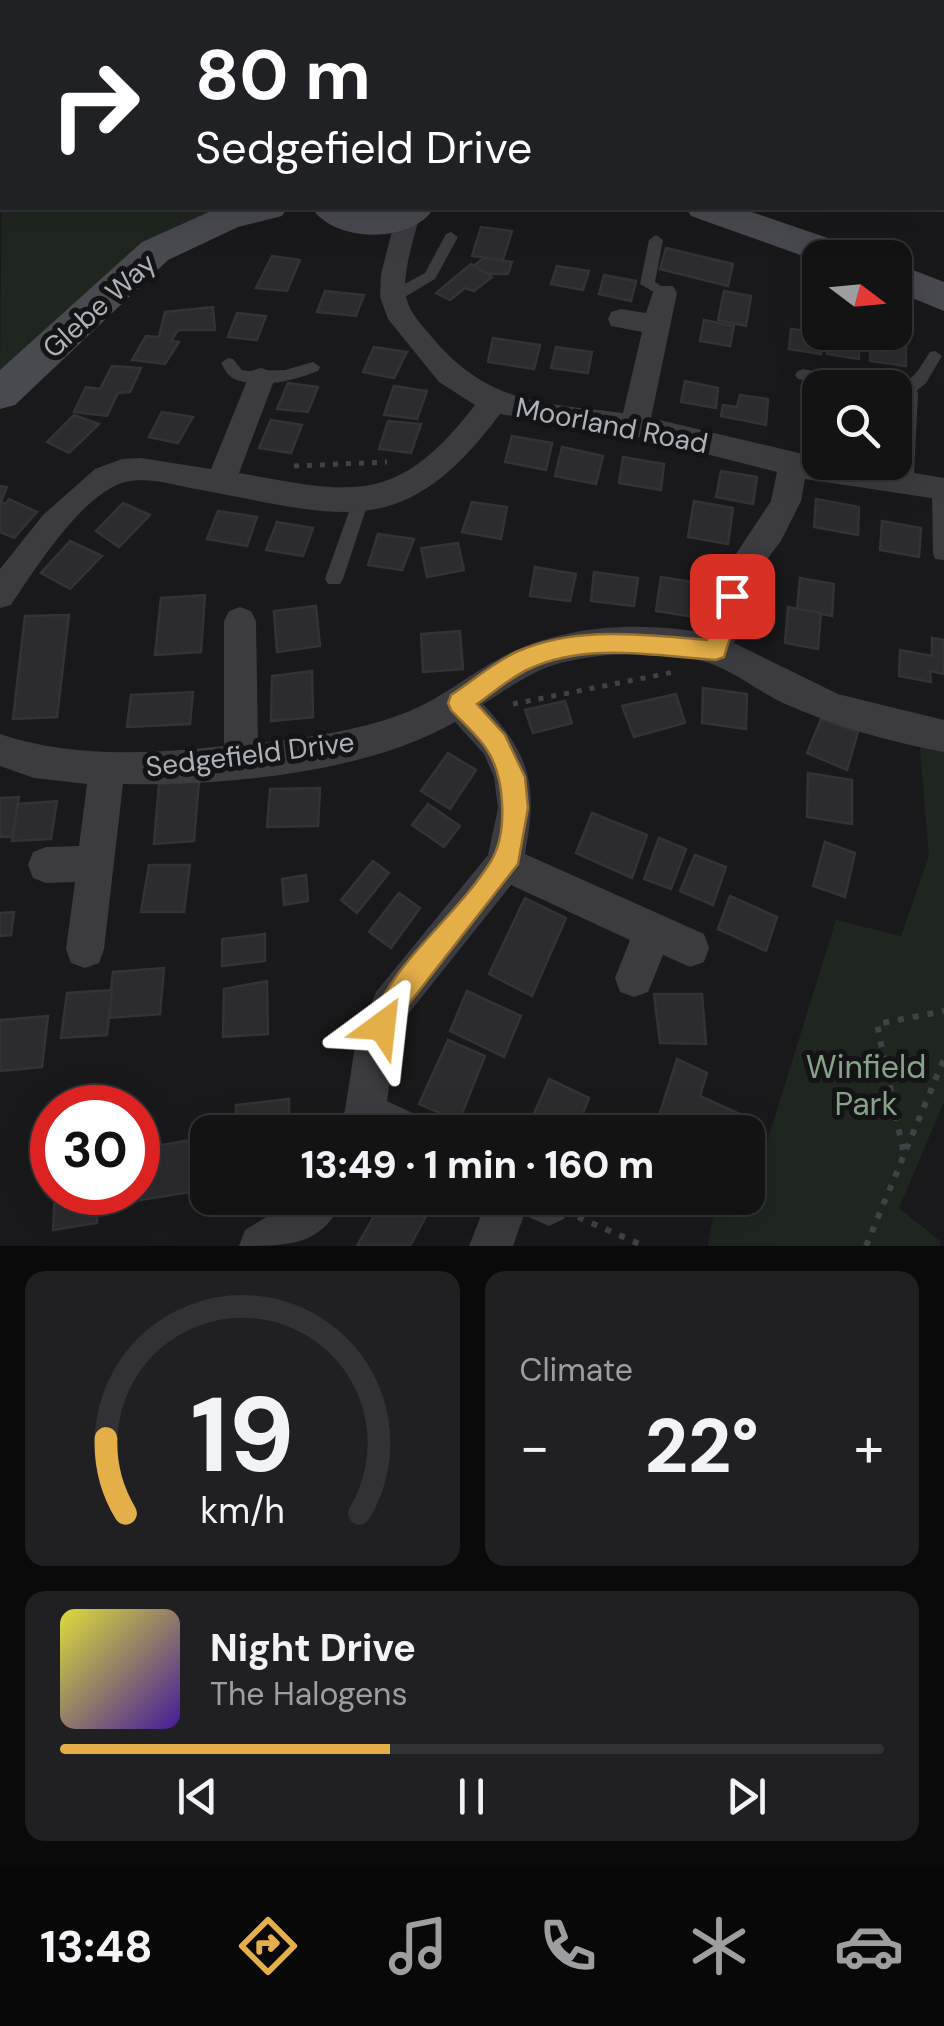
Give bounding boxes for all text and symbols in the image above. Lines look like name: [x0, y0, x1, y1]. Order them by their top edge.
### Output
text: 80 m: [195, 30, 371, 121]
icon: right: [30, 40, 160, 170]
text: Sedgefield Drive: [195, 118, 532, 177]
north arrow: [802, 240, 912, 350]
map controls: [802, 240, 912, 480]
street label: Glebe Way: [35, 245, 164, 366]
button: search: [802, 370, 912, 480]
street label: Moorland Road: [513, 389, 711, 462]
pin: [690, 554, 775, 639]
icon: arrive: [705, 569, 760, 624]
street label: Sedgefield Drive: [144, 723, 356, 786]
position arrow: [330, 974, 434, 1078]
park label: Winfield Park: [806, 1046, 926, 1125]
speed limit sign: 30: [30, 1085, 160, 1215]
text: 13:49 · 1 min · 160 m: [301, 1140, 654, 1190]
text: Climate: [520, 1349, 633, 1391]
text: 19: [190, 1368, 294, 1503]
text: 22°: [645, 1398, 759, 1495]
text: −: [520, 1411, 550, 1483]
text: +: [854, 1411, 884, 1483]
text: km/h: [200, 1488, 284, 1534]
text: Night Drive: [210, 1623, 416, 1673]
text: The Halogens: [210, 1673, 408, 1715]
icon: previous: [170, 1769, 225, 1824]
icon: pause: [444, 1769, 499, 1824]
icon: next: [719, 1769, 774, 1824]
icon: directions: [233, 1911, 303, 1981]
icon: music: [383, 1911, 453, 1981]
icon: phone: [533, 1911, 603, 1981]
icon: climate: [684, 1911, 754, 1981]
icon: car: [834, 1911, 904, 1981]
text: 13:48: [40, 1917, 153, 1976]

